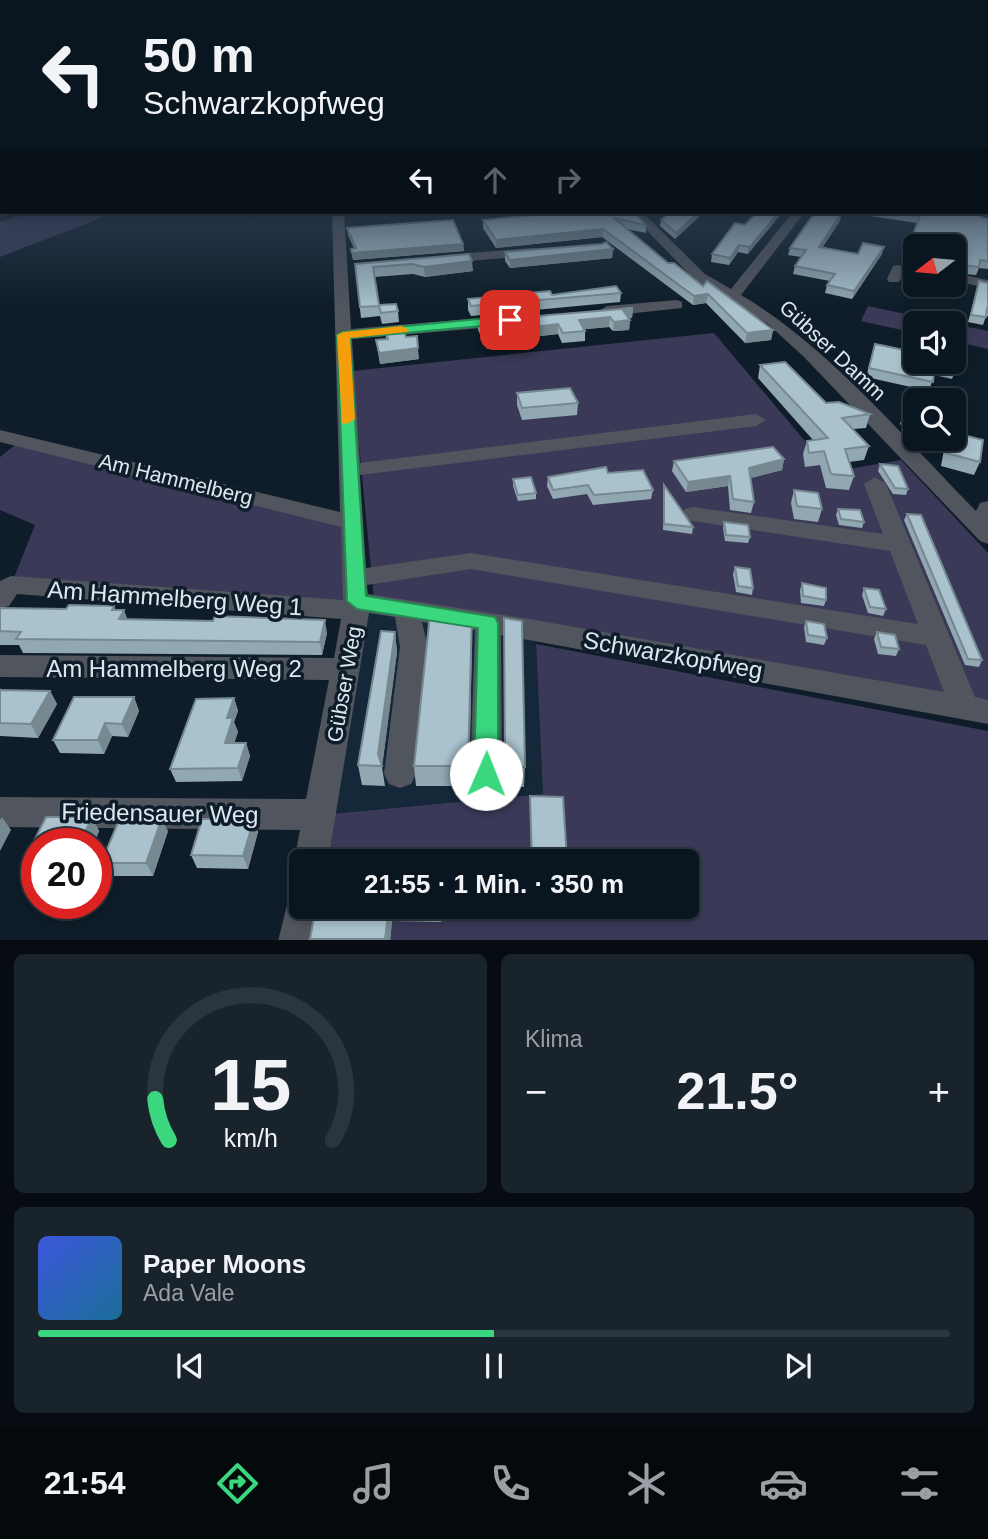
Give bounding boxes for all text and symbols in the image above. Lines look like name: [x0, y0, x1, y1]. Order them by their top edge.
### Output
icon: left: [28, 28, 119, 119]
text: 50 m: [143, 28, 255, 82]
text: Schwarzkopfweg: [143, 85, 385, 121]
icon: left: [403, 161, 441, 199]
icon: ahead: [476, 161, 514, 199]
icon: right: [549, 161, 587, 199]
north arrow: [903, 234, 966, 298]
map controls: [903, 234, 966, 451]
pin: [480, 290, 540, 350]
street label: Gübser Damm: [775, 295, 891, 405]
icon: arrive: [491, 301, 529, 339]
button: sound: [903, 311, 966, 374]
button: search: [903, 388, 966, 451]
street label: Am Hammelberg: [97, 449, 255, 509]
street label: Am Hammelberg Weg 1: [47, 576, 303, 620]
street label: Gübser Weg: [322, 624, 366, 744]
street label: Schwarzkopfweg: [581, 626, 765, 684]
street label: Am Hammelberg Weg 2: [46, 655, 302, 682]
position arrow: [449, 737, 523, 811]
street label: Friedensauer Weg: [61, 798, 259, 828]
speed limit sign: 20: [21, 828, 112, 919]
text: 21:55 · 1 Min. · 350 m: [364, 869, 624, 899]
text: Klima: [525, 1026, 583, 1052]
text: 15: [210, 1044, 291, 1125]
text: 21.5°: [676, 1062, 799, 1120]
text: −: [525, 1071, 547, 1113]
text: +: [928, 1071, 950, 1113]
text: km/h: [223, 1123, 278, 1151]
text: Paper Moons: [143, 1249, 306, 1279]
text: Ada Vale: [143, 1280, 235, 1306]
icon: previous: [171, 1347, 209, 1385]
icon: pause: [475, 1347, 513, 1385]
icon: next: [779, 1347, 817, 1385]
icon: directions: [213, 1459, 262, 1508]
icon: music: [349, 1459, 398, 1508]
icon: phone: [486, 1459, 535, 1508]
icon: climate: [622, 1459, 671, 1508]
icon: car: [759, 1459, 808, 1508]
icon: filters: [895, 1459, 944, 1508]
text: 21:54: [44, 1465, 126, 1501]

